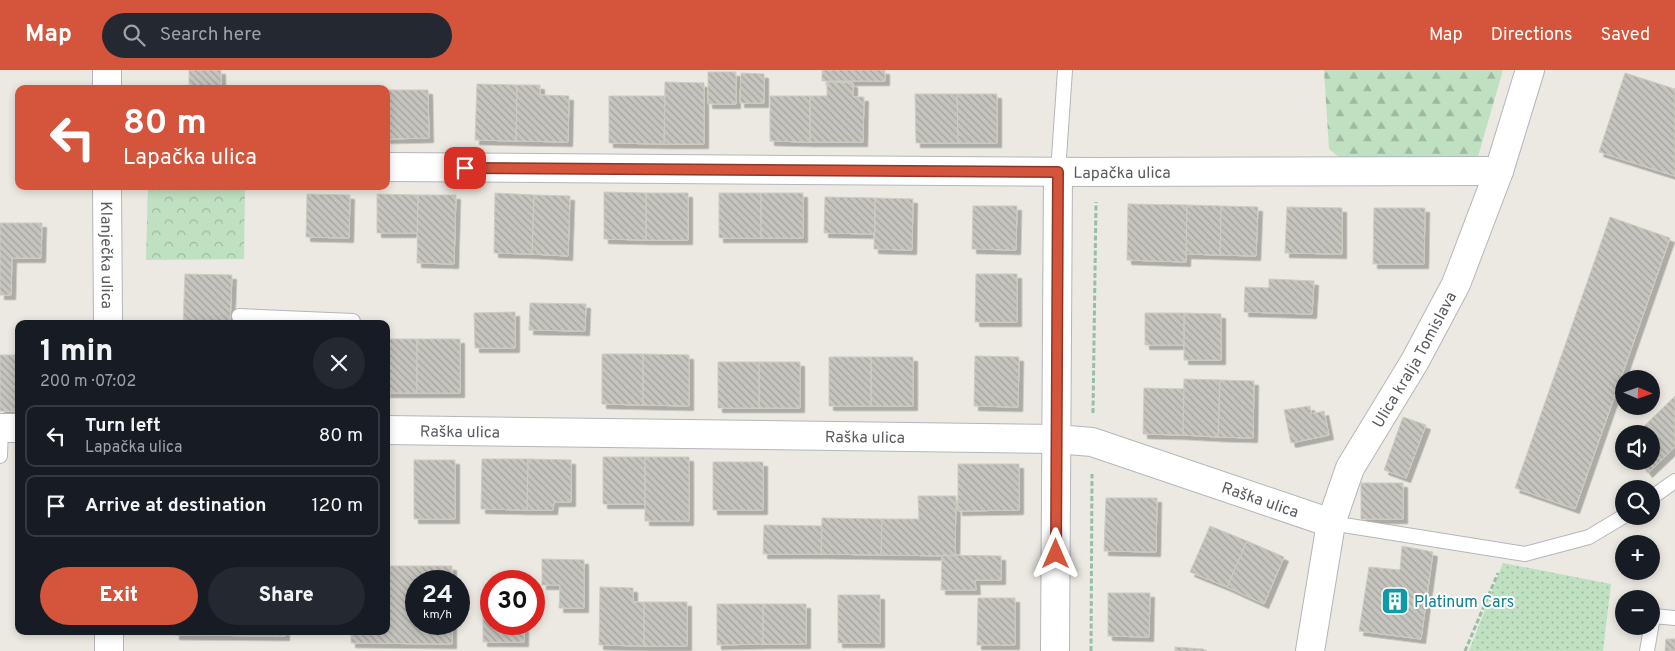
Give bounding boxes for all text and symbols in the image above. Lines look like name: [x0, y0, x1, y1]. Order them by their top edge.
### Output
search box: [102, 13, 452, 58]
text: Map: [25, 20, 72, 50]
icon: search: [120, 21, 148, 49]
text: Search here: [160, 23, 261, 47]
text: Map: [1429, 24, 1463, 47]
text: Directions: [1491, 24, 1573, 47]
text: Saved: [1601, 24, 1650, 47]
text: 80 m: [123, 102, 207, 146]
icon: left: [40, 105, 105, 170]
text: Lapačka ulica: [123, 145, 257, 172]
pin: [444, 147, 486, 189]
icon: arrive: [451, 154, 479, 182]
street label: Lapačka ulica: [1073, 164, 1171, 184]
street label: Klanječka ulica: [95, 201, 116, 309]
street label: Ulica kralja Tomislava: [1369, 289, 1462, 432]
text: 1 min: [40, 334, 113, 371]
button: close: [313, 337, 365, 389]
north arrow: [1615, 370, 1660, 415]
map controls: [1615, 370, 1660, 635]
text: 200 m · 07:02: [40, 372, 136, 392]
text: Turn left: [85, 414, 161, 438]
icon: left: [42, 422, 70, 450]
street label: Raška ulica: [420, 422, 500, 444]
text: 80 m: [319, 424, 363, 448]
button: sound: [1615, 425, 1660, 470]
street label: Raška ulica: [825, 428, 905, 449]
text: Lapačka ulica: [85, 438, 182, 458]
street label: Raška ulica: [1219, 479, 1301, 523]
button: search: [1615, 480, 1660, 525]
icon: arrive: [42, 492, 70, 520]
text: Arrive at destination: [85, 494, 266, 518]
text: 120 m: [312, 494, 363, 518]
position arrow: [1029, 527, 1081, 579]
button: +: [1615, 535, 1660, 580]
button: Exit: [40, 567, 198, 625]
button: Share: [208, 567, 365, 625]
speed limit sign: 30: [480, 570, 545, 635]
text: 24: [422, 580, 453, 612]
building icon: Platinum Cars: [1380, 586, 1410, 616]
button: −: [1615, 590, 1660, 635]
place label: Platinum Cars: [1414, 593, 1514, 613]
text: km/h: [423, 607, 452, 623]

